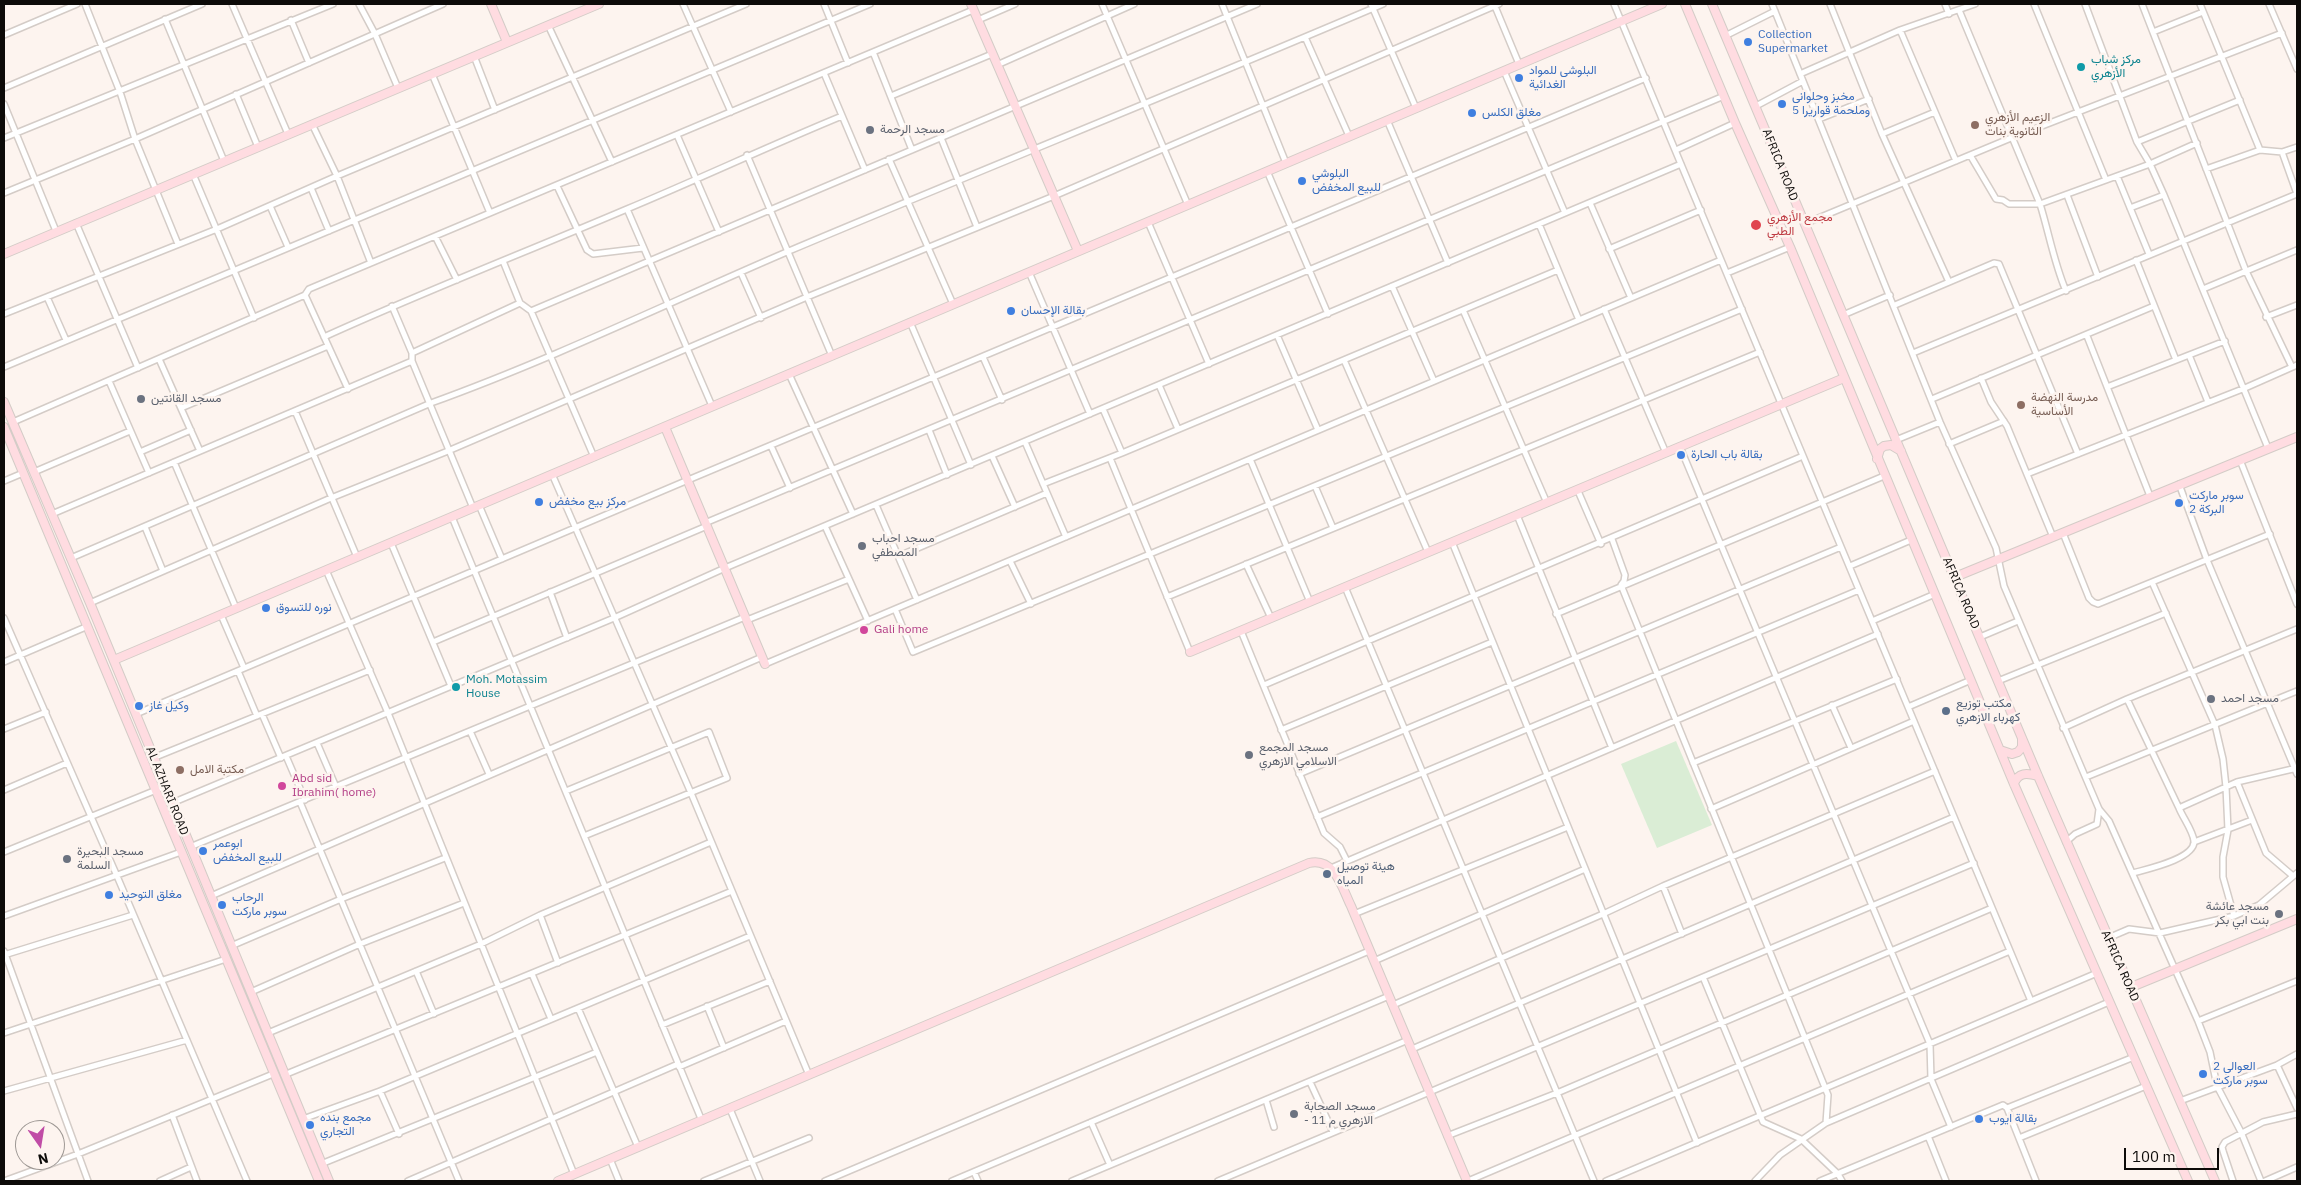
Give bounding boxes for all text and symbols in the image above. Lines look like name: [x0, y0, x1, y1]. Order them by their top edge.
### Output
place label: Collection Supermarket: [1758, 28, 1828, 56]
marker: Collection Supermarket: [1742, 36, 1754, 48]
place label: مركز شباب الأزهري: [2091, 53, 2141, 81]
marker: مركز شباب الأزهري: [2075, 61, 2087, 73]
place label: البلوشي للمواد الغدائية: [1529, 64, 1597, 92]
marker: البلوشي للمواد الغدائية: [1513, 72, 1525, 84]
place label: مخبز وحلواني وملحمة قواريرا 5: [1792, 90, 1870, 118]
marker: مخبز وحلواني وملحمة قواريرا 5: [1776, 98, 1788, 110]
place label: مغلق الكلس: [1482, 106, 1541, 120]
marker: مغلق الكلس: [1466, 107, 1478, 119]
place label: الزعيم الأزهري الثانوية بنات: [1985, 111, 2050, 139]
marker: الزعيم الأزهري الثانوية بنات: [1969, 119, 1981, 131]
place label: مسجد الرحمة: [880, 123, 945, 137]
marker: مسجد الرحمة: [864, 124, 876, 136]
street label: AFRICA ROAD: [1759, 127, 1801, 203]
place label: البلوشي للبيع المخفض: [1312, 167, 1381, 195]
marker: البلوشي للبيع المخفض: [1296, 175, 1308, 187]
place label: مجمع الأزهري الطبي: [1767, 211, 1833, 239]
marker: مجمع الأزهري الطبي: [1749, 218, 1763, 232]
place label: بقالة الإحسان: [1021, 304, 1085, 318]
marker: بقالة الإحسان: [1005, 305, 1017, 317]
place label: مدرسة النهضة الأساسية: [2031, 391, 2098, 419]
place label: مسجد القانتين: [151, 392, 221, 406]
marker: مسجد القانتين: [135, 393, 147, 405]
marker: مدرسة النهضة الأساسية: [2015, 399, 2027, 411]
place label: بقالة باب الحارة: [1691, 448, 1762, 462]
marker: بقالة باب الحارة: [1675, 449, 1687, 461]
place label: سوبر ماركت البركة 2: [2189, 489, 2244, 517]
place label: مركز بيع مخفض: [549, 495, 626, 509]
marker: مركز بيع مخفض: [533, 496, 545, 508]
marker: سوبر ماركت البركة 2: [2173, 497, 2185, 509]
place label: مسجد احباب المصطفي: [872, 532, 935, 560]
marker: مسجد احباب المصطفي: [856, 540, 868, 552]
street label: AFRICA ROAD: [1939, 555, 1983, 631]
place label: نوره للتسوق: [276, 601, 332, 615]
marker: نوره للتسوق: [260, 602, 272, 614]
place label: Gali home: [874, 623, 928, 637]
marker: Gali home: [858, 624, 870, 636]
place label: Moh. Motassim House: [466, 673, 548, 701]
marker: Moh. Motassim House: [450, 681, 462, 693]
place label: مسجد احمد: [2221, 692, 2279, 706]
marker: مسجد احمد: [2205, 693, 2217, 705]
place label: مكتب توزيع كهرباء الازهري: [1956, 697, 2020, 725]
place label: وكيل غاز: [149, 699, 189, 713]
marker: وكيل غاز: [133, 700, 145, 712]
marker: مكتب توزيع كهرباء الازهري: [1940, 705, 1952, 717]
place label: مسجد المجمع الاسلامي الازهري: [1259, 741, 1337, 769]
street label: AL AZHARI ROAD: [143, 745, 191, 837]
marker: مسجد المجمع الاسلامي الازهري: [1243, 749, 1255, 761]
place label: مكتبة الامل: [190, 763, 244, 777]
marker: مكتبة الامل: [174, 764, 186, 776]
place label: Abd sid Ibrahim( home): [292, 772, 376, 800]
marker: Abd sid Ibrahim( home): [276, 780, 288, 792]
place label: ابوعمر للبيع المخفض: [213, 837, 282, 865]
place label: مسجد البحيرة السلمة: [77, 845, 144, 873]
marker: ابوعمر للبيع المخفض: [197, 845, 209, 857]
marker: مسجد البحيرة السلمة: [61, 853, 73, 865]
place label: هيئة توصيل المياه: [1337, 860, 1395, 888]
marker: هيئة توصيل المياه: [1321, 868, 1333, 880]
place label: مغلق التوحيد: [119, 888, 182, 902]
marker: مغلق التوحيد: [103, 889, 115, 901]
place label: الرحاب سوبر ماركت: [232, 891, 287, 919]
marker: الرحاب سوبر ماركت: [216, 899, 228, 911]
place label: مسجد عائشة بنت ابي بكر: [2206, 900, 2269, 928]
marker: مسجد عائشة بنت ابي بكر: [2273, 908, 2285, 920]
street label: AFRICA ROAD: [2098, 928, 2142, 1004]
place label: العوالي 2 سوبر ماركت: [2213, 1060, 2268, 1088]
marker: العوالي 2 سوبر ماركت: [2197, 1068, 2209, 1080]
place label: مسجد الصحابة - الازهري م 11: [1304, 1100, 1376, 1128]
marker: مسجد الصحابة - الازهري م 11: [1288, 1108, 1300, 1120]
place label: مجمع بنده التجاري: [320, 1111, 371, 1139]
place label: بقالة ايوب: [1989, 1112, 2037, 1126]
marker: بقالة ايوب: [1973, 1113, 1985, 1125]
marker: مجمع بنده التجاري: [304, 1119, 316, 1131]
north arrow: [15, 1120, 65, 1170]
scale bar: [2126, 1138, 2221, 1170]
text: 100 m: [2132, 1147, 2176, 1166]
text: N: [36, 1149, 50, 1169]

